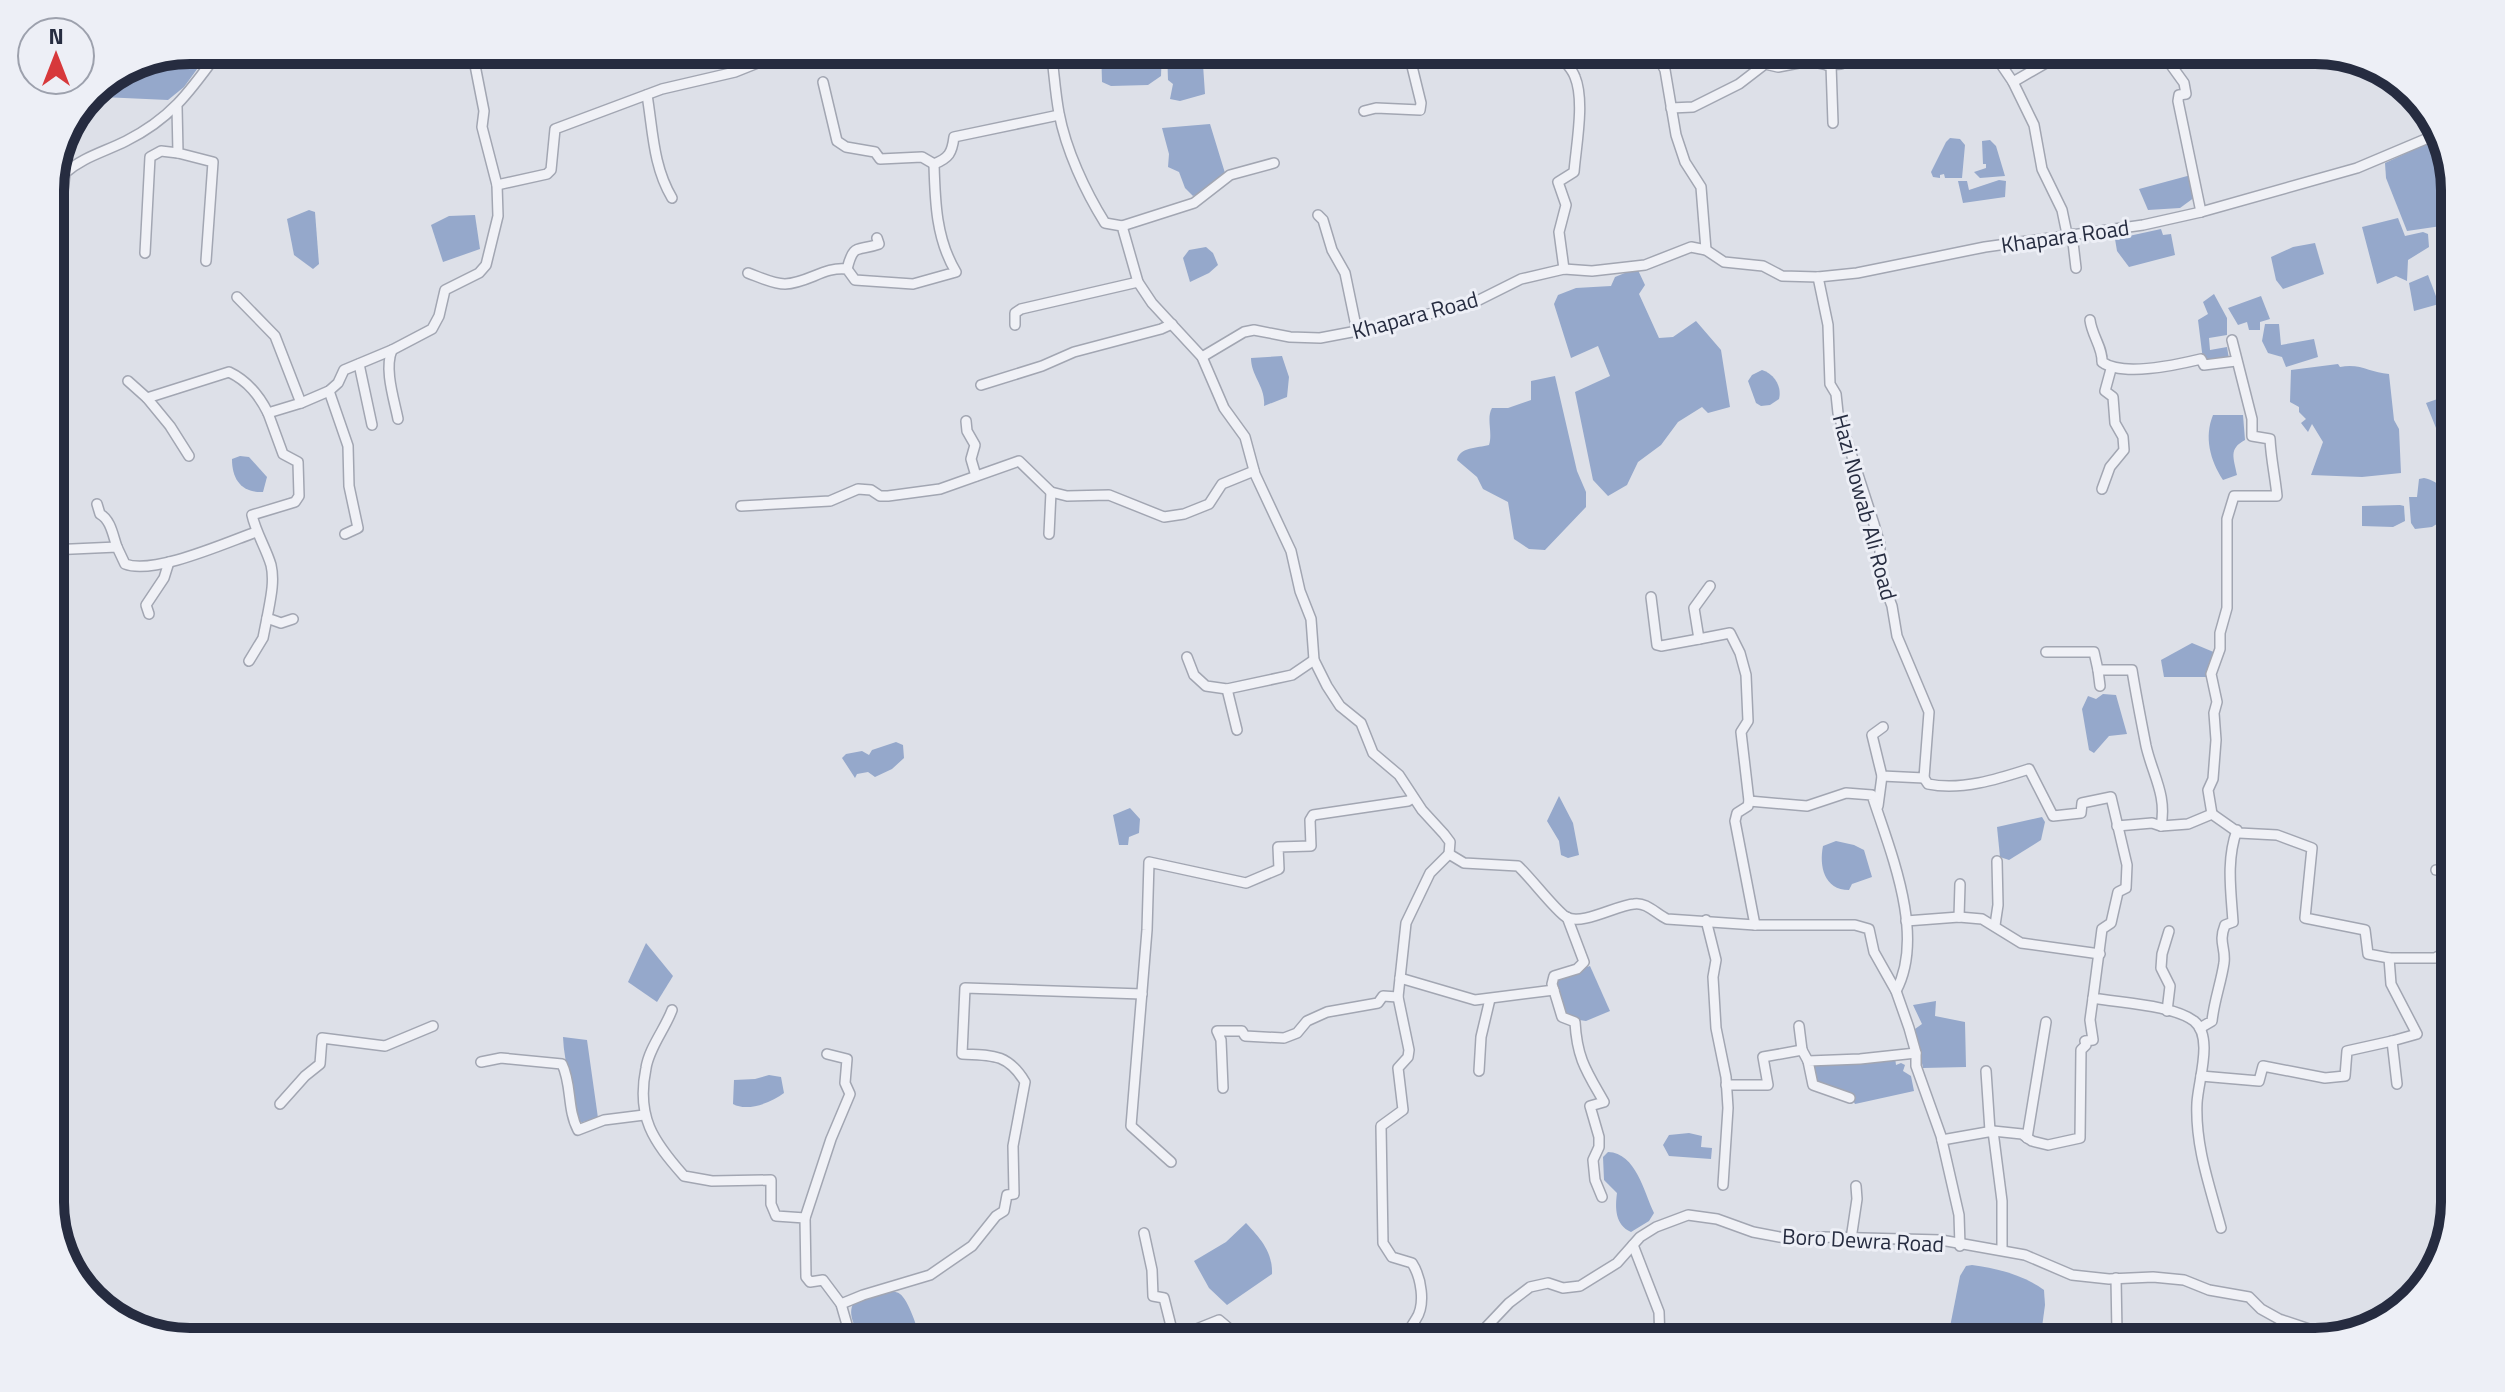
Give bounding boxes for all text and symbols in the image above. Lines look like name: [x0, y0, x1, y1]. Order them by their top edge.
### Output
north arrow: [16, 16, 96, 96]
text: N: [48, 19, 64, 53]
street label: Khapara Road: [1999, 210, 2131, 262]
street label: Khapara Road: [1348, 282, 1482, 348]
street label: Hazi Nowab Ali Road: [1824, 410, 1906, 604]
street label: Boro Dewra Road: [1781, 1219, 1945, 1261]

